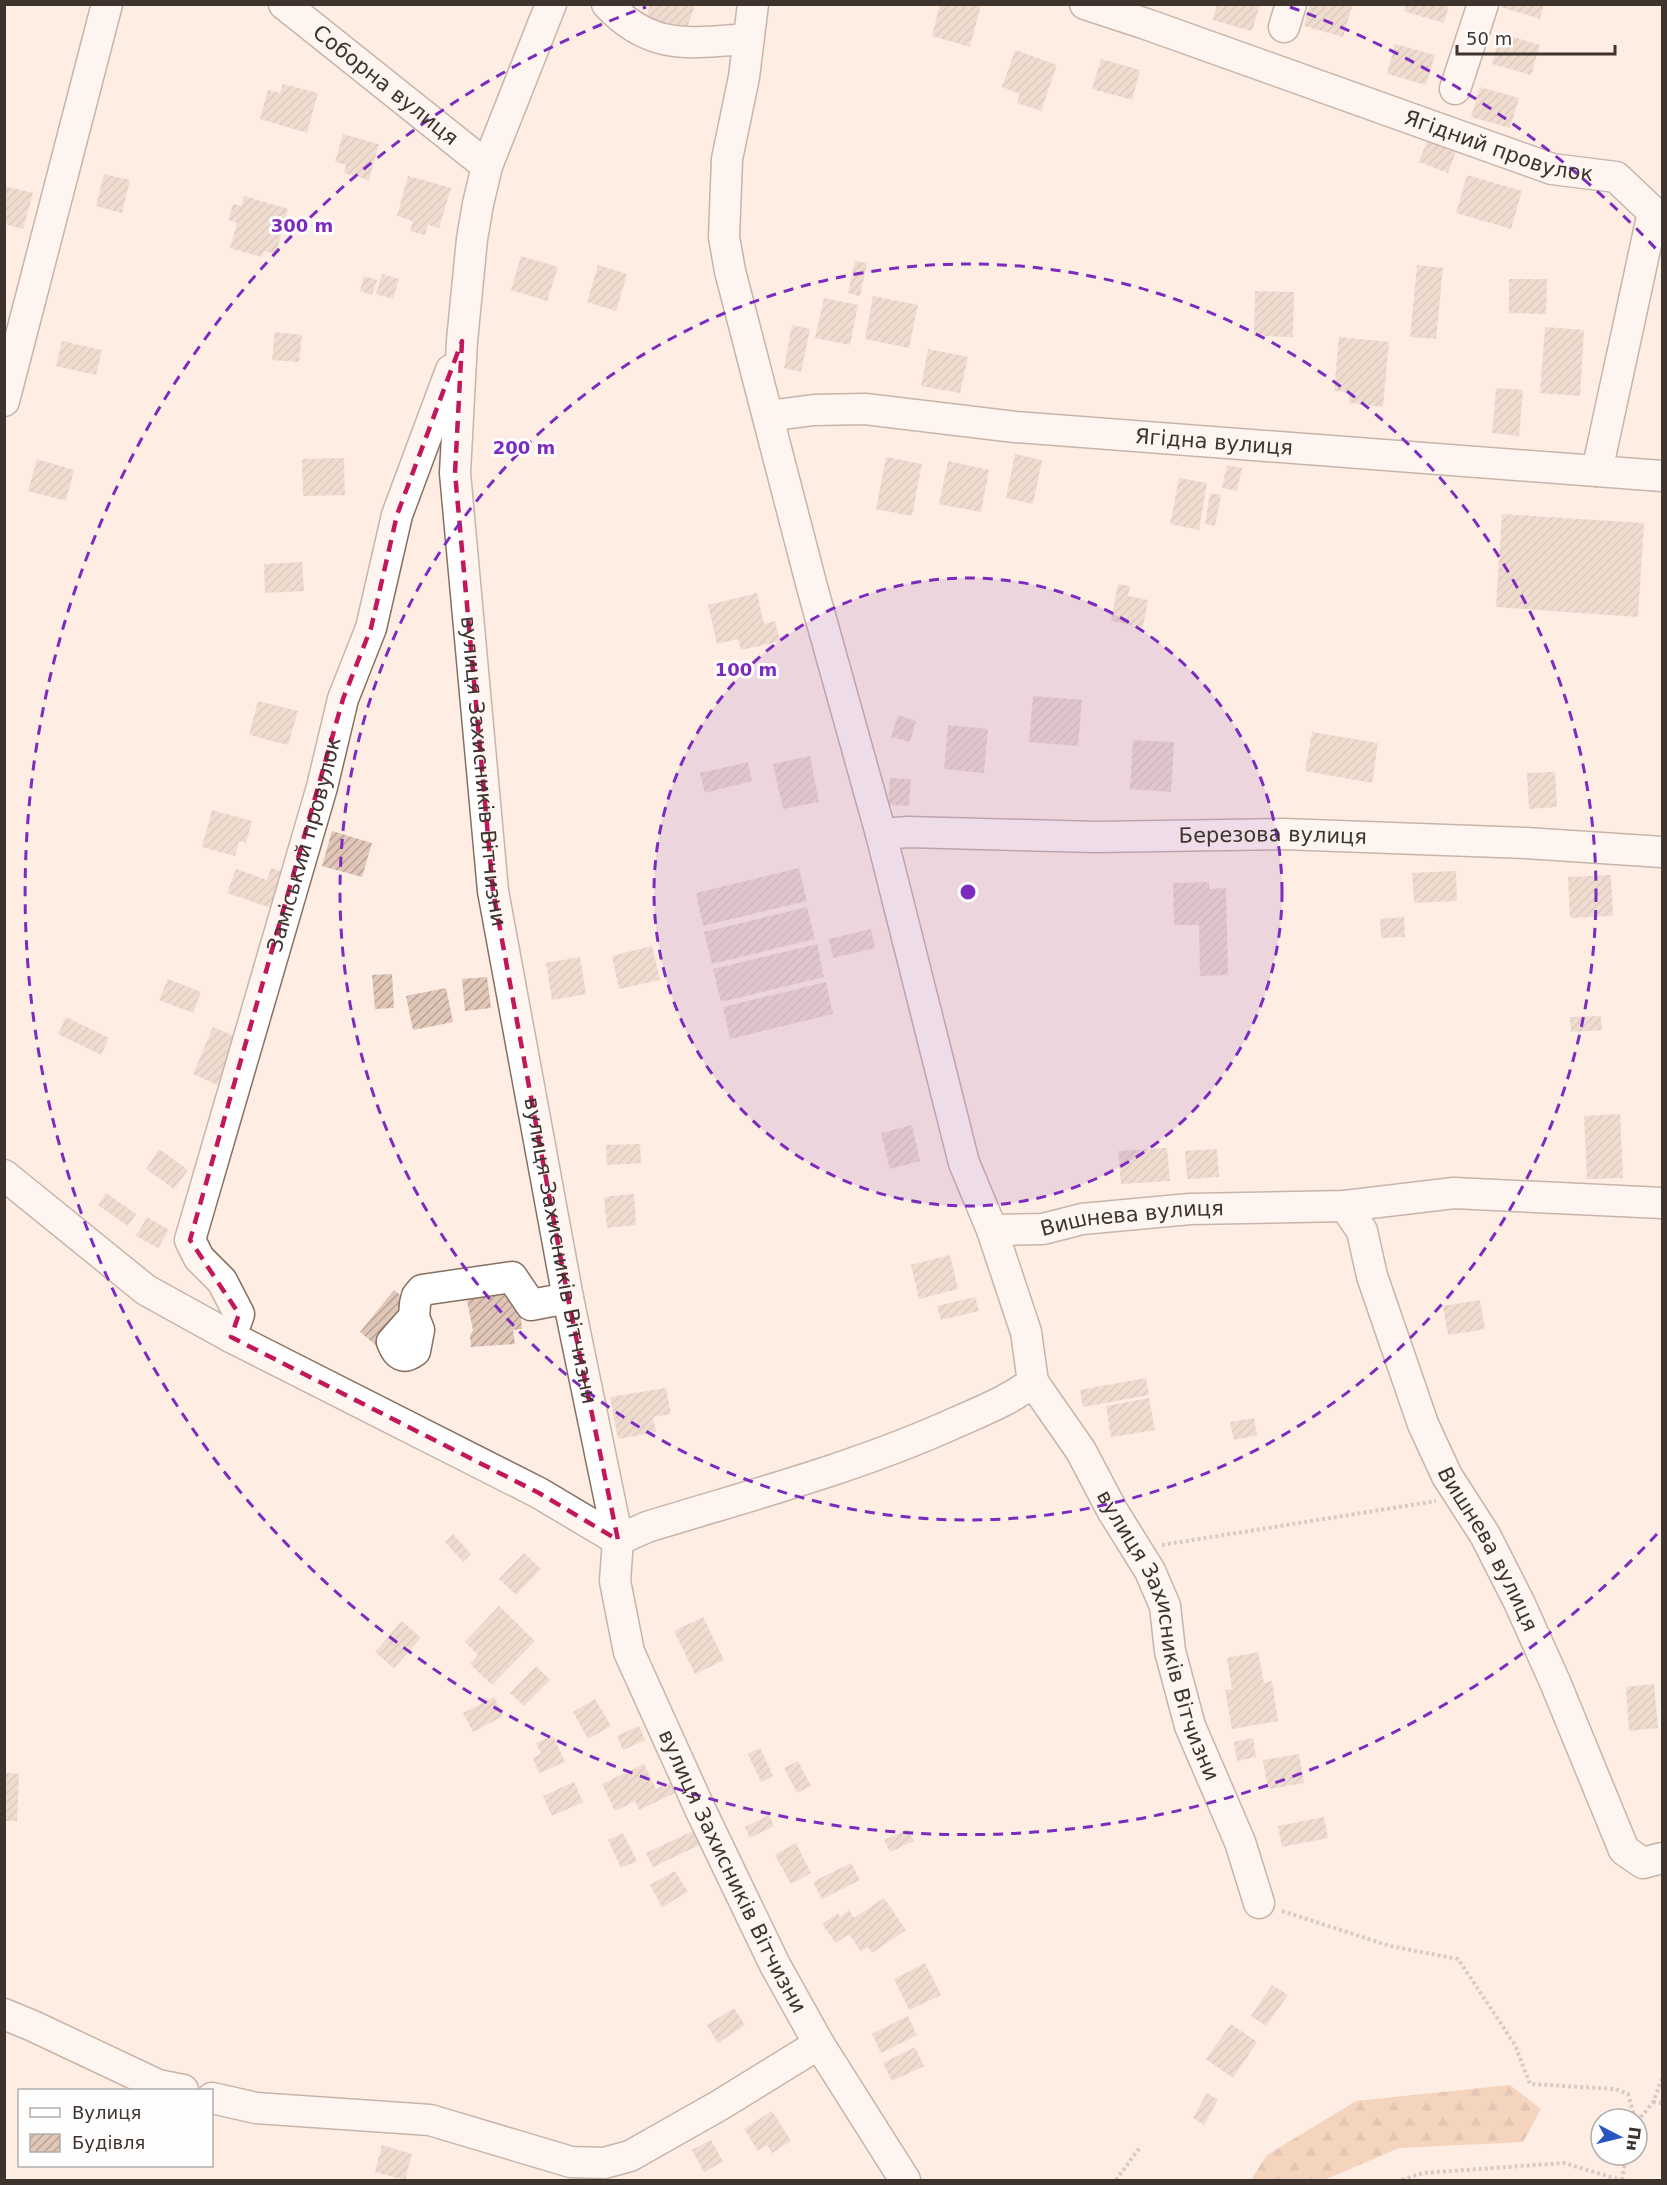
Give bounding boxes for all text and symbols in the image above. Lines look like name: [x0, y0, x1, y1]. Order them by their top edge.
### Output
scale bar: [1457, 18, 1614, 56]
street label: Соборна вулиця: [308, 20, 463, 150]
text: 50 m: [1466, 28, 1512, 49]
street label: Ягідний провулок: [1401, 105, 1595, 186]
text: 300 m: [271, 215, 333, 236]
street label: Ягідна вулиця: [1134, 424, 1294, 460]
text: 200 m: [493, 437, 555, 458]
street label: вулиця Захисників Вітчизни: [456, 615, 511, 928]
text: 100 m: [715, 659, 777, 680]
street label: Заміський провулок: [263, 734, 346, 955]
street label: Березова вулиця: [1178, 822, 1367, 849]
centre of rings: [958, 882, 978, 902]
street label: вулиця Захисників Вітчизни: [519, 1095, 602, 1406]
street label: Вишнева вулиця: [1038, 1196, 1224, 1241]
street label: Вишнева вулиця: [1433, 1463, 1543, 1635]
street label: вулиця Захисників Вітчизни: [1092, 1486, 1224, 1784]
street label: вулиця Захисників Вітчизни: [654, 1726, 811, 2017]
legend: [18, 2089, 213, 2167]
text: Вулиця: [72, 2102, 141, 2123]
north arrow: [1589, 2107, 1649, 2167]
text: Пн: [1622, 2125, 1644, 2152]
text: Будівля: [72, 2132, 145, 2153]

